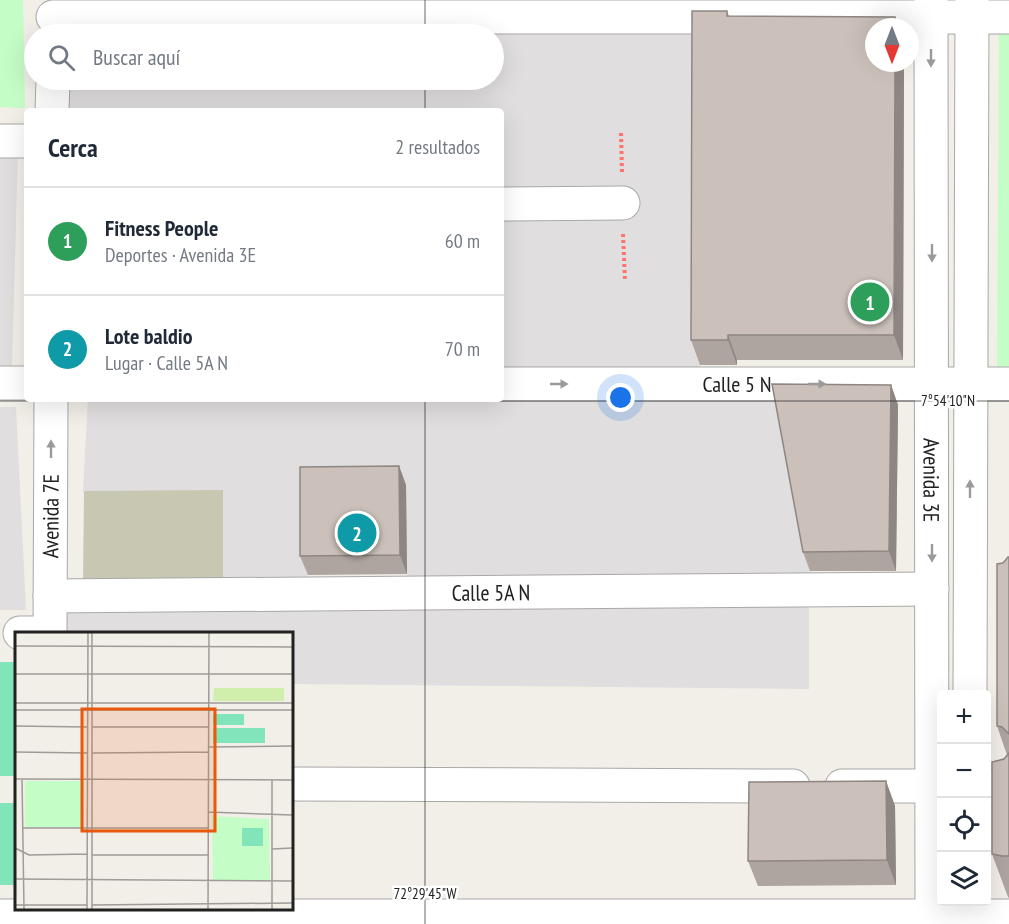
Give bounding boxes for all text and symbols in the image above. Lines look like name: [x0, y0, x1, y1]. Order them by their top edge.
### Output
north arrow: [865, 18, 919, 72]
search box: [24, 24, 504, 90]
icon: search: [45, 41, 78, 74]
text: Buscar aquí: [93, 43, 180, 71]
one-way arrow: [926, 49, 936, 68]
text: Cerca: [48, 131, 98, 164]
text: 2 resultados: [395, 134, 480, 160]
text: Fitness People: [105, 214, 218, 242]
text: 1: [63, 228, 72, 254]
text: 60 m: [445, 228, 480, 254]
text: Deportes · Avenida 3E: [105, 242, 256, 268]
one-way arrow: [927, 244, 937, 263]
pin: 1: [850, 280, 890, 324]
text: Lote baldio: [105, 322, 193, 350]
text: 2: [63, 336, 72, 362]
text: 70 m: [445, 336, 480, 362]
text: Lugar · Calle 5A N: [105, 350, 228, 376]
street label: Calle 5 N: [702, 370, 772, 398]
one-way arrow: [550, 379, 569, 389]
one-way arrow: [808, 379, 827, 389]
your location: [606, 383, 635, 412]
text: 7°54'10"N: [921, 391, 975, 410]
street label: Avenida 3E: [917, 438, 946, 522]
one-way arrow: [46, 439, 56, 458]
street label: Avenida 7E: [36, 474, 65, 558]
one-way arrow: [965, 480, 975, 499]
pin: 2: [338, 510, 376, 556]
one-way arrow: [927, 544, 937, 563]
street label: Calle 5A N: [451, 578, 530, 607]
inset map: [15, 632, 292, 909]
map controls: [937, 690, 991, 906]
button: +: [937, 690, 991, 744]
button: −: [937, 744, 991, 798]
button: locate: [937, 798, 991, 852]
button: layers: [937, 852, 991, 906]
text: 72°29'45"W: [393, 884, 457, 903]

